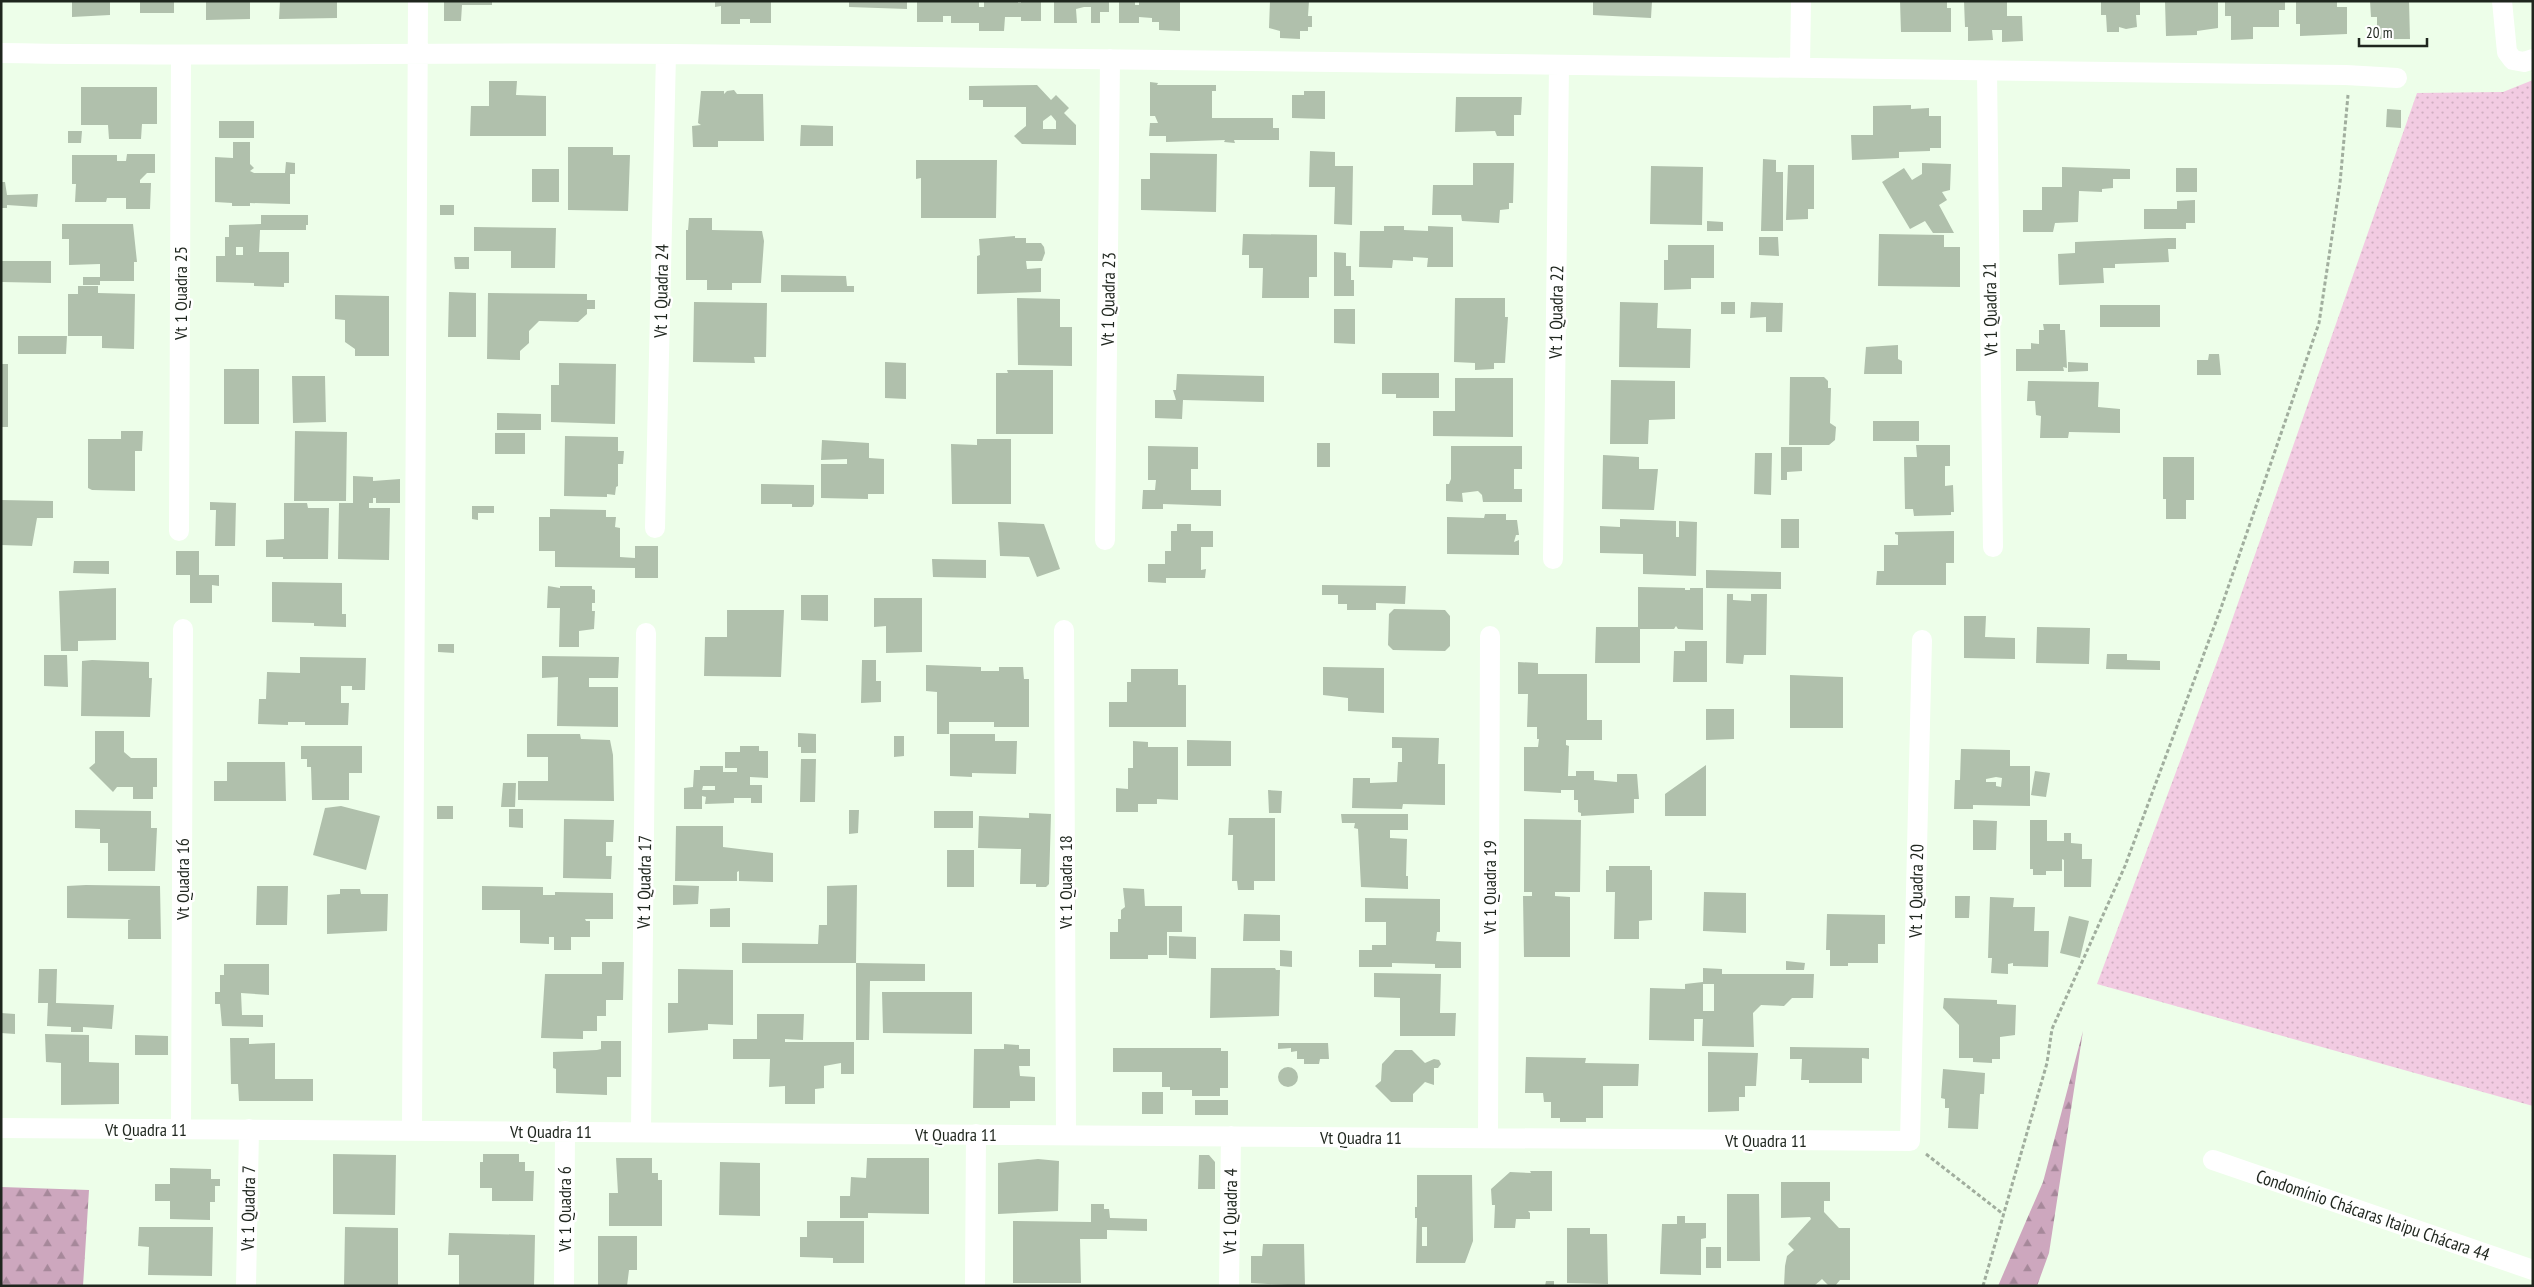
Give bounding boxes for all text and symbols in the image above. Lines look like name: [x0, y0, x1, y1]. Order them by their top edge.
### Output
scale bar: [2359, 15, 2426, 47]
text: 20 m: [2366, 23, 2392, 42]
street label: Vt 1 Quadra 24: [649, 244, 673, 339]
street label: Vt 1 Quadra 25: [169, 246, 192, 341]
street label: Vt 1 Quadra 23: [1096, 252, 1120, 347]
street label: Vt 1 Quadra 21: [1978, 262, 2002, 357]
street label: Vt 1 Quadra 22: [1544, 265, 1568, 360]
street label: Vt 1 Quadra 17: [632, 835, 656, 930]
street label: Vt 1 Quadra 18: [1054, 835, 1077, 930]
street label: Vt Quadra 16: [171, 838, 194, 921]
street label: Vt 1 Quadra 19: [1478, 840, 1501, 935]
street label: Vt 1 Quadra 20: [1904, 844, 1928, 939]
street label: Vt Quadra 11: [104, 1118, 187, 1141]
street label: Vt Quadra 11: [509, 1120, 592, 1143]
street label: Vt Quadra 11: [914, 1123, 997, 1146]
street label: Vt Quadra 11: [1319, 1126, 1402, 1149]
street label: Vt Quadra 11: [1724, 1129, 1807, 1152]
street label: Condomínio Chácaras Itaipu Chácara 44: [2253, 1164, 2493, 1266]
street label: Vt 1 Quadra 7: [236, 1165, 260, 1252]
street label: Vt 1 Quadra 6: [553, 1166, 576, 1253]
street label: Vt 1 Quadra 4: [1218, 1168, 1242, 1255]

